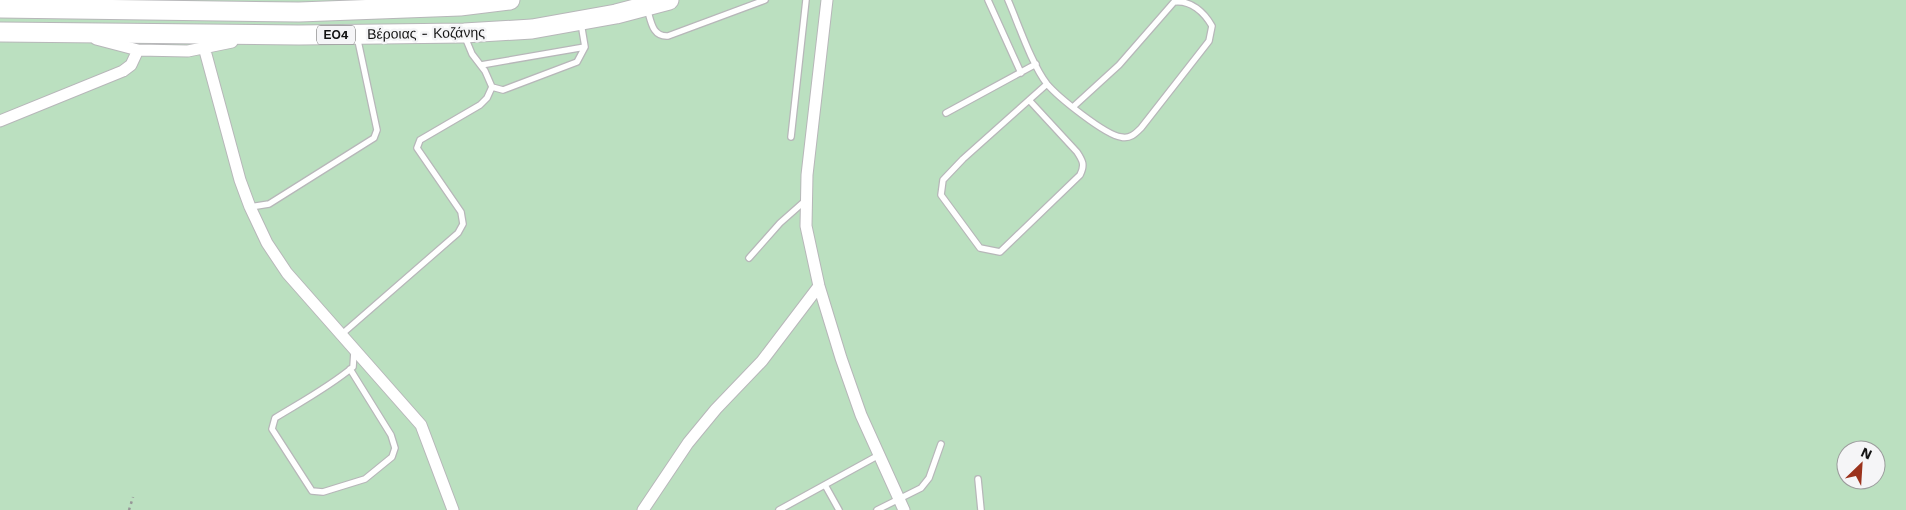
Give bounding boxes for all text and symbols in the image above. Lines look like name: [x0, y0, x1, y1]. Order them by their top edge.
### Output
street label: Βέροιας - Κοζάνης: [367, 24, 485, 42]
road number: ΕΟ4: [317, 26, 355, 44]
north arrow: [1836, 440, 1886, 490]
text: N: [1858, 444, 1875, 463]

